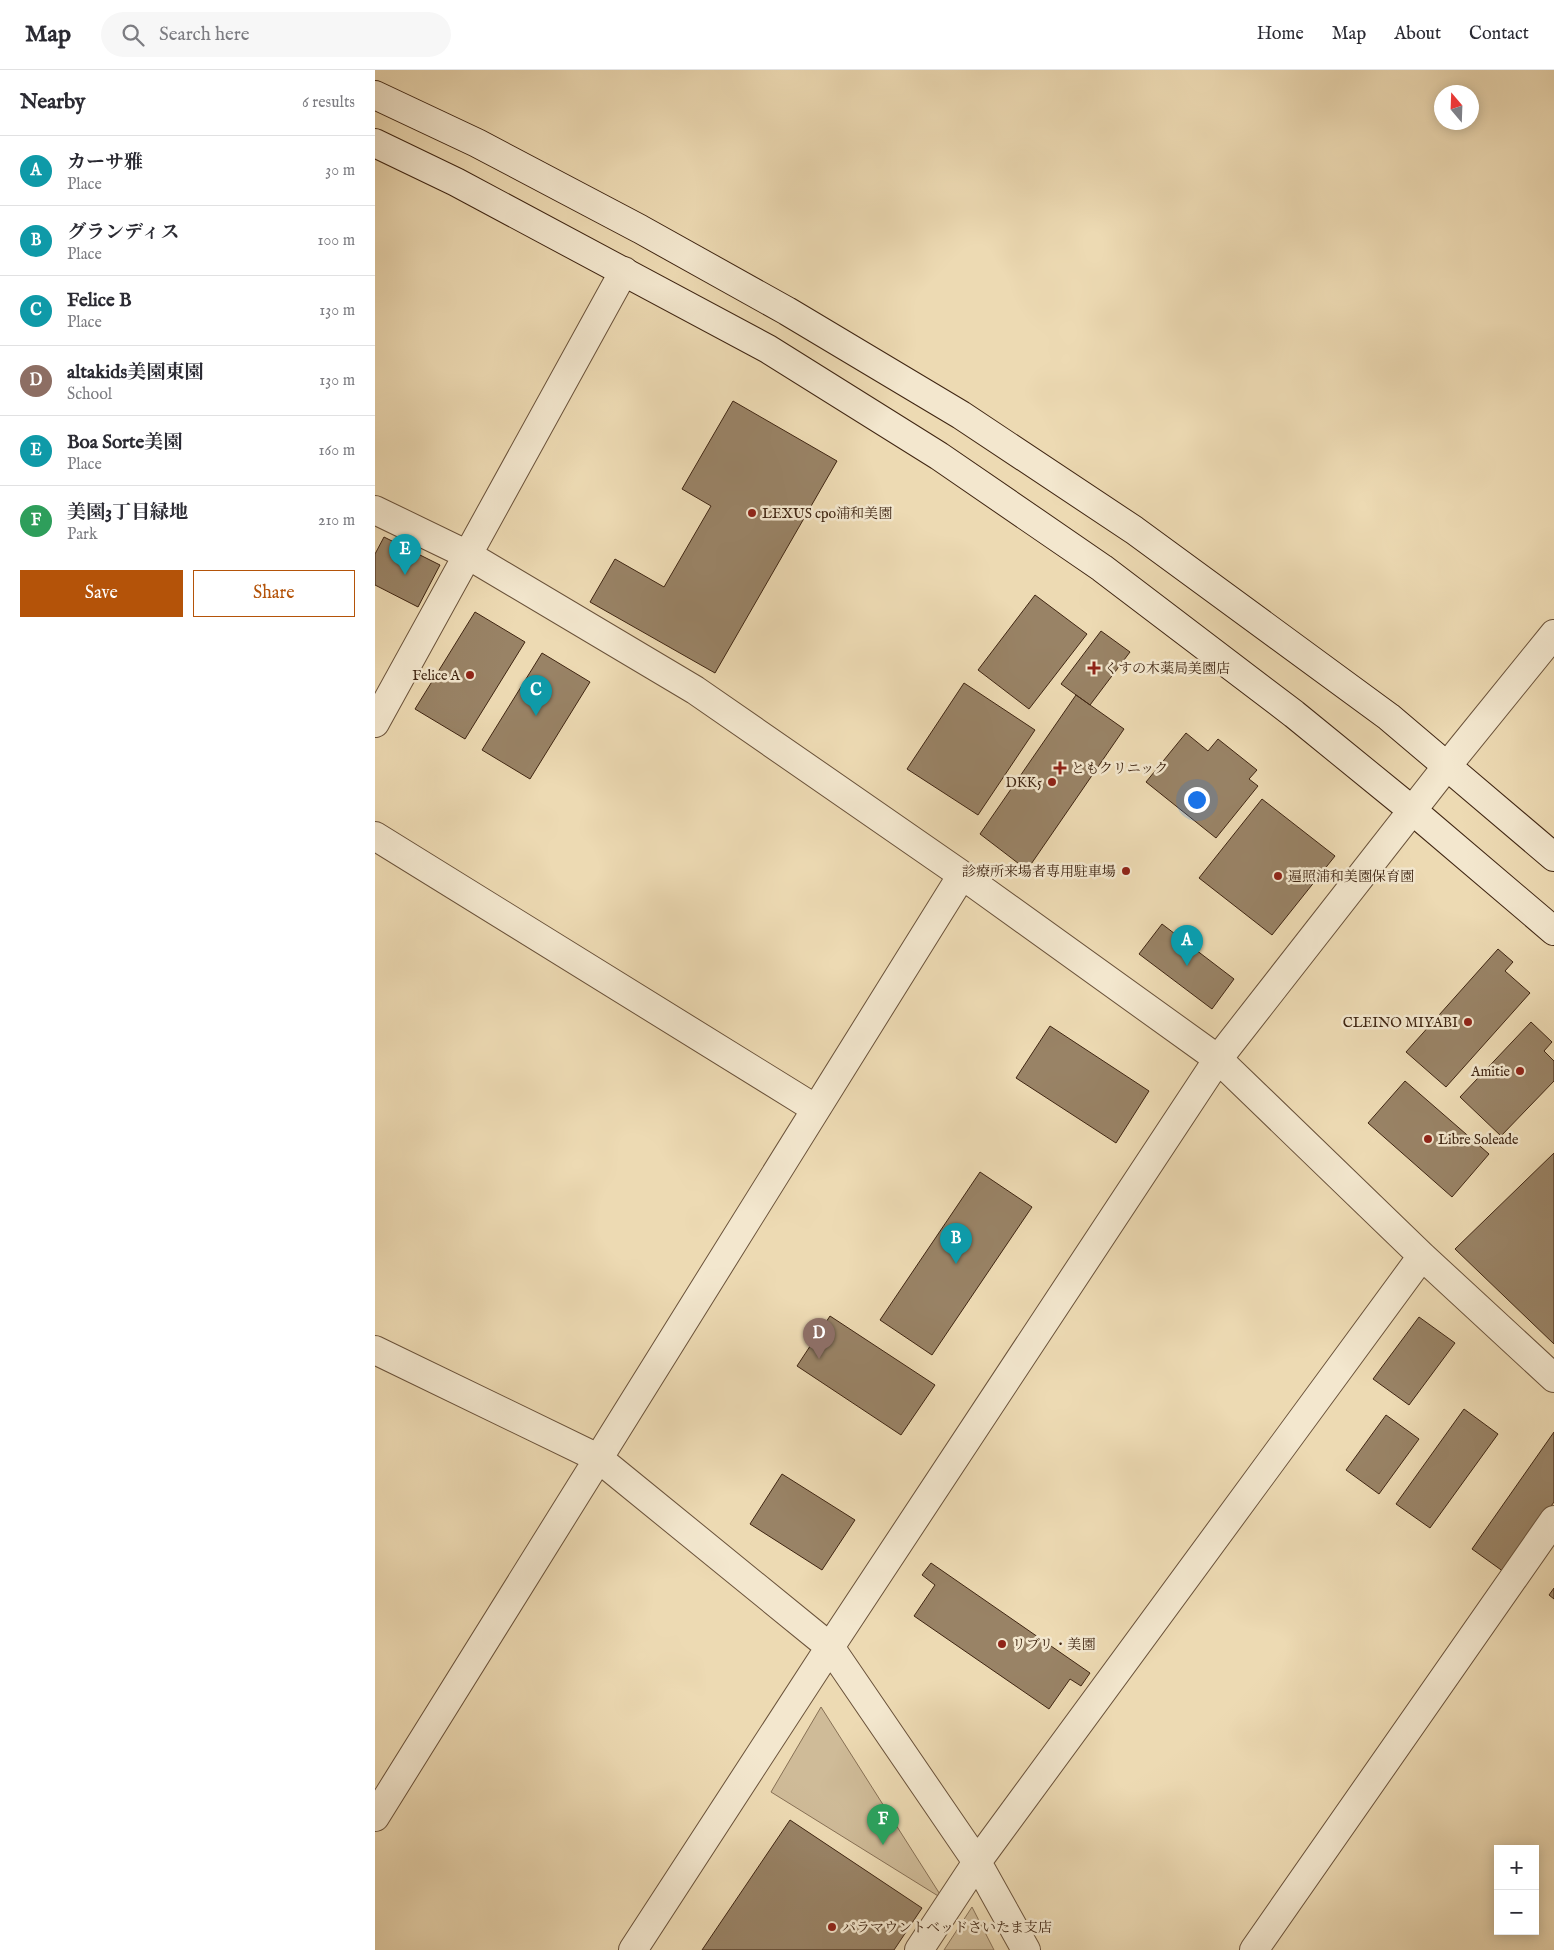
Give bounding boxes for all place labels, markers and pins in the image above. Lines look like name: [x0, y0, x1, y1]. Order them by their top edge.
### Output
place label: LEXUS cpo浦和美園: [762, 505, 892, 523]
marker: LEXUS cpo浦和美園: [746, 507, 758, 519]
pin: E: [389, 534, 421, 575]
place label: くすの木薬局美園店: [1104, 660, 1230, 678]
marker: くすの木薬局美園店: [1088, 662, 1100, 674]
place label: Felice A: [412, 667, 461, 685]
marker: Felice A: [464, 669, 476, 681]
pin: C: [520, 675, 552, 716]
place label: ともクリニック: [1071, 760, 1168, 778]
marker: ともクリニック: [1053, 761, 1067, 775]
place label: DKK5: [1006, 774, 1042, 792]
marker: DKK5: [1046, 776, 1058, 788]
place label: 診療所来場者専用駐車場: [962, 863, 1116, 881]
marker: 診療所来場者専用駐車場: [1120, 865, 1132, 877]
place label: 遍照浦和美園保育園: [1288, 868, 1414, 886]
marker: 遍照浦和美園保育園: [1272, 870, 1284, 882]
pin: A: [1171, 925, 1203, 966]
place label: CLEINO MIYABI: [1343, 1014, 1458, 1032]
marker: CLEINO MIYABI: [1462, 1016, 1474, 1028]
place label: Amitie: [1470, 1063, 1511, 1081]
marker: Amitie: [1514, 1065, 1526, 1077]
place label: Libre Soleade: [1438, 1131, 1519, 1149]
marker: Libre Soleade: [1422, 1133, 1434, 1145]
pin: B: [940, 1223, 972, 1264]
pin: D: [803, 1318, 835, 1359]
place label: リブリ・美園: [1012, 1636, 1095, 1654]
marker: リブリ・美園: [996, 1638, 1008, 1650]
pin: F: [867, 1804, 899, 1845]
place label: パラマウントベッドさいたま支店: [842, 1919, 1052, 1937]
marker: パラマウントベッドさいたま支店: [826, 1921, 838, 1933]

